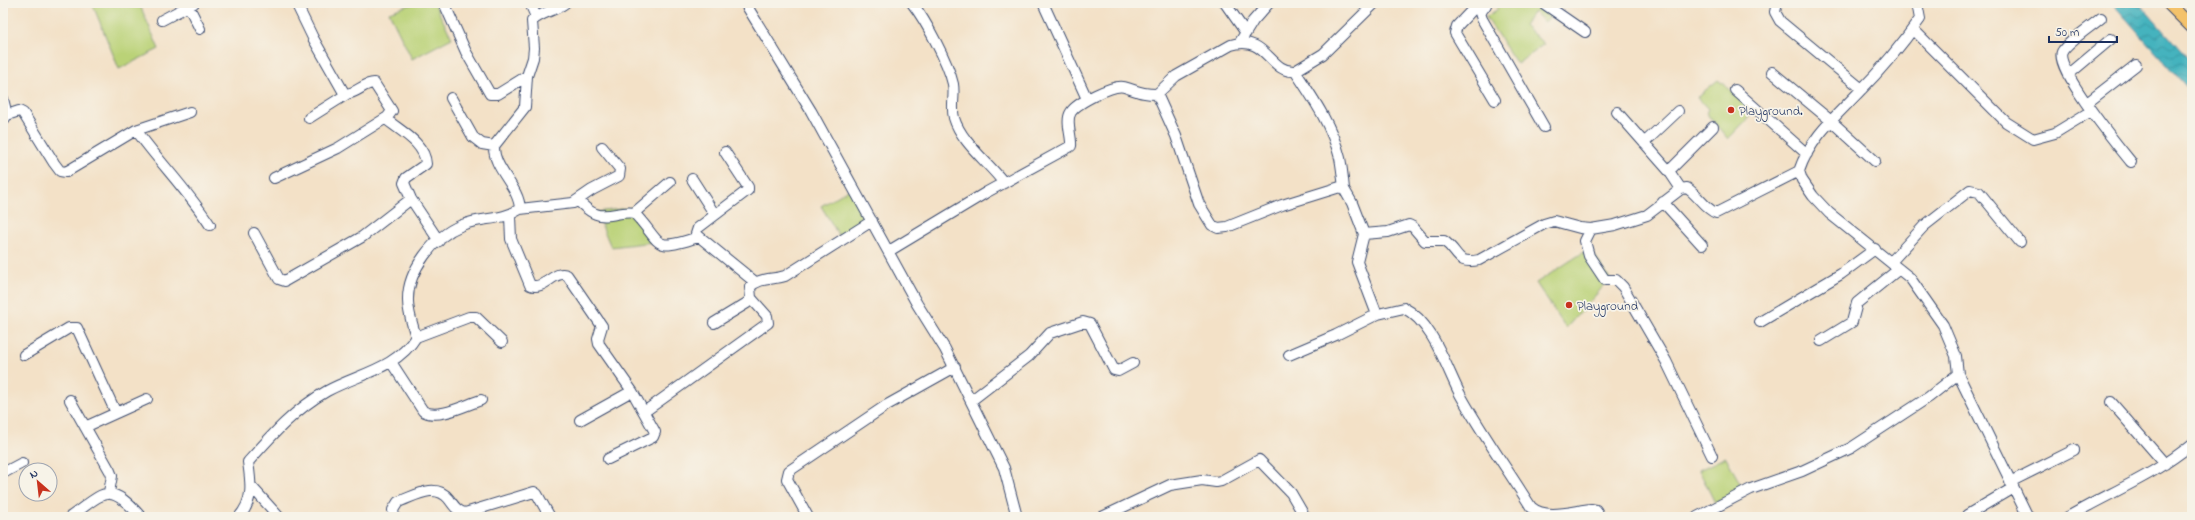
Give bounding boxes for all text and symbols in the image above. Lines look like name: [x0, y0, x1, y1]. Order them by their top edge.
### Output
scale bar: [2049, 18, 2117, 44]
text: 50 m: [2055, 24, 2079, 42]
place label: Playground.: [1739, 102, 1803, 122]
marker: Playground.: [1726, 105, 1736, 115]
place label: Playground: [1577, 297, 1639, 317]
marker: Playground: [1564, 300, 1574, 310]
north arrow: [18, 462, 58, 502]
text: N: [27, 465, 41, 483]

